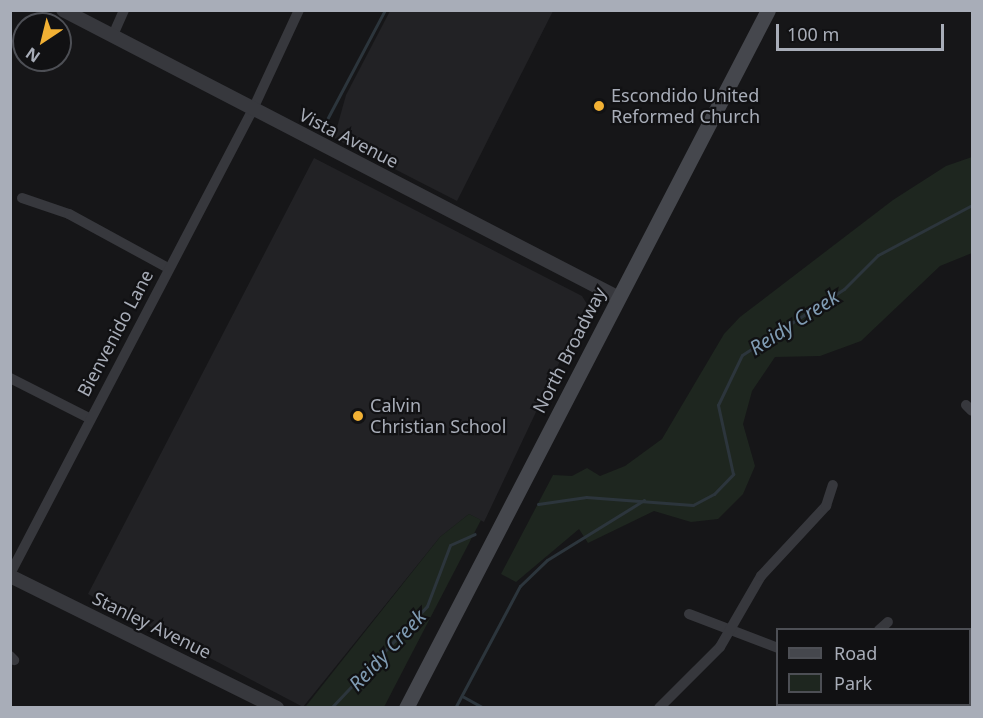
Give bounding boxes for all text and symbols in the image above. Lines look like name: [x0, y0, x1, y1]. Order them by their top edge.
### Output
north arrow: [12, 12, 72, 72]
scale bar: [779, 12, 947, 50]
text: 100 m: [787, 22, 839, 46]
text: N: [21, 42, 44, 68]
place label: Escondido United Reformed Church: [611, 85, 760, 128]
marker: Escondido United Reformed Church: [592, 99, 606, 113]
street label: Vista Avenue: [296, 104, 402, 172]
street label: Bienvenido Lane: [73, 266, 157, 400]
street label: North Broadway: [528, 283, 610, 417]
water label: Reidy Creek: [745, 284, 843, 360]
place label: Calvin Christian School: [370, 395, 506, 438]
marker: Calvin Christian School: [351, 409, 365, 423]
street label: Stanley Avenue: [89, 587, 215, 663]
water label: Reidy Creek: [343, 605, 431, 695]
legend: [776, 628, 971, 706]
text: Road: [834, 641, 877, 665]
text: Park: [834, 671, 872, 695]

